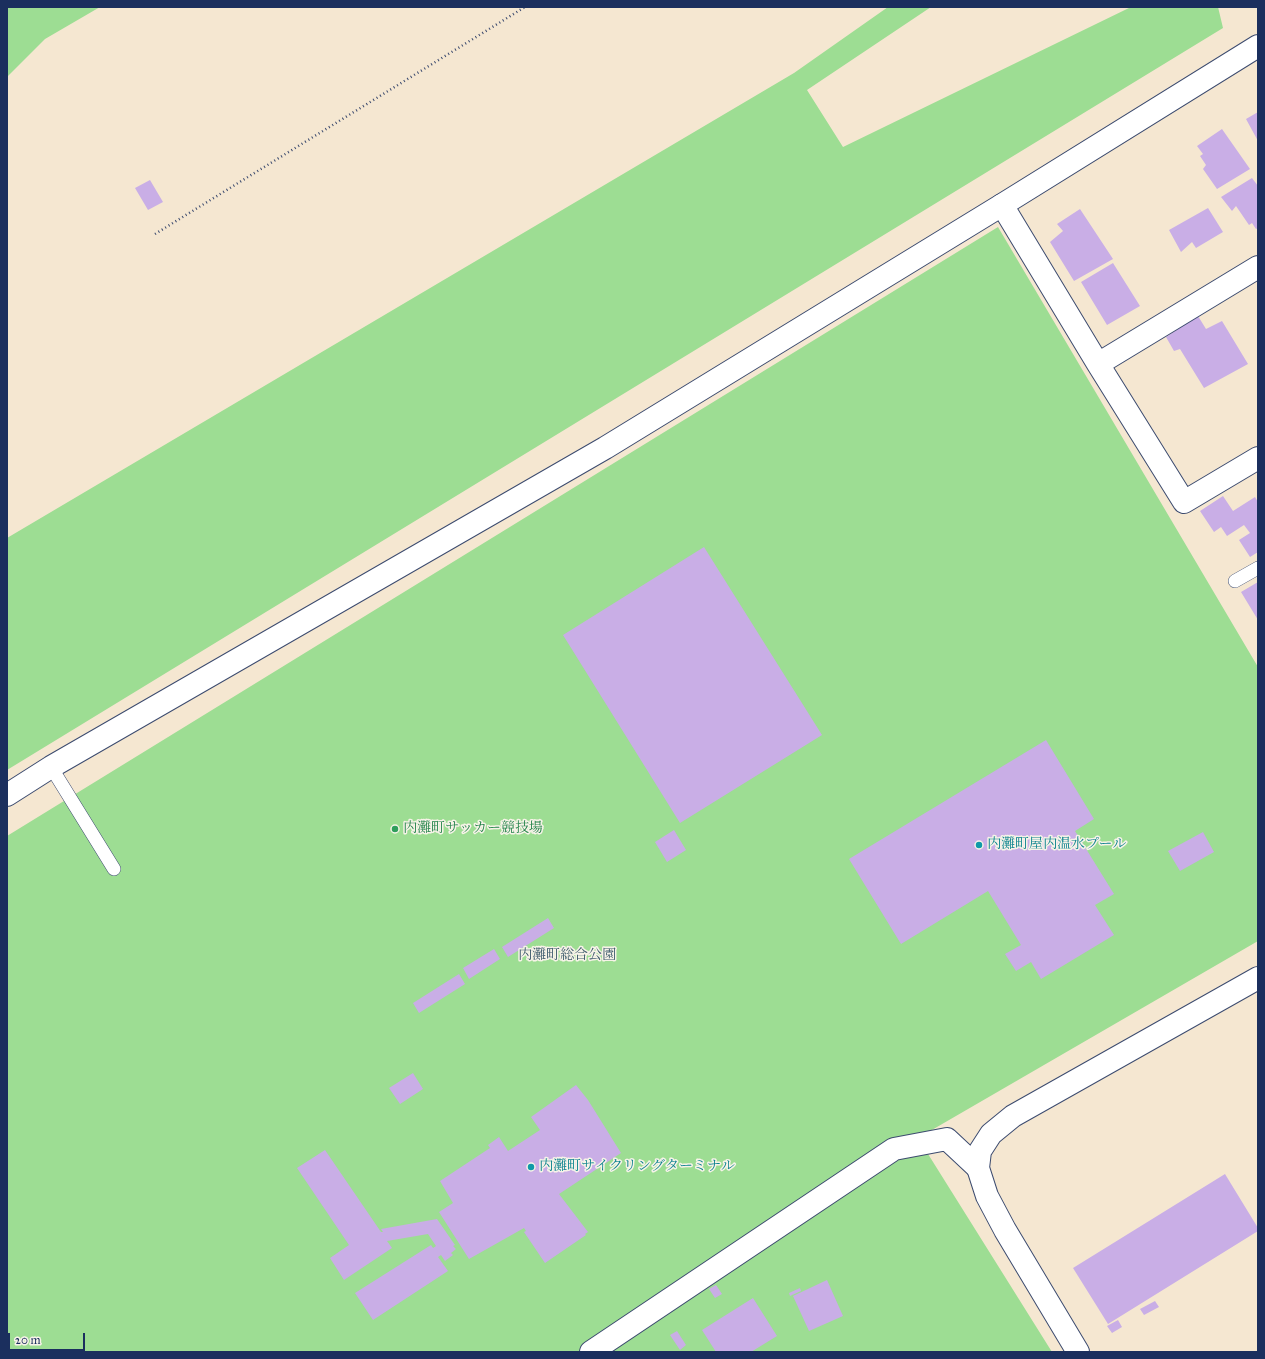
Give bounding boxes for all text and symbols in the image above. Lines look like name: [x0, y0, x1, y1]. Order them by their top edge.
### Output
place label: 内灘町サッカー競技場: [403, 821, 543, 837]
marker: 内灘町サッカー競技場: [390, 824, 400, 834]
place label: 内灘町屋内温水プール: [987, 837, 1127, 853]
marker: 内灘町屋内温水プール: [974, 840, 984, 850]
park label: 内灘町総合公園: [518, 948, 616, 964]
place label: 内灘町サイクリングターミナル: [539, 1159, 735, 1175]
marker: 内灘町サイクリングターミナル: [526, 1162, 536, 1172]
scale bar: [10, 1325, 87, 1351]
text: 20 m: [15, 1333, 41, 1347]

